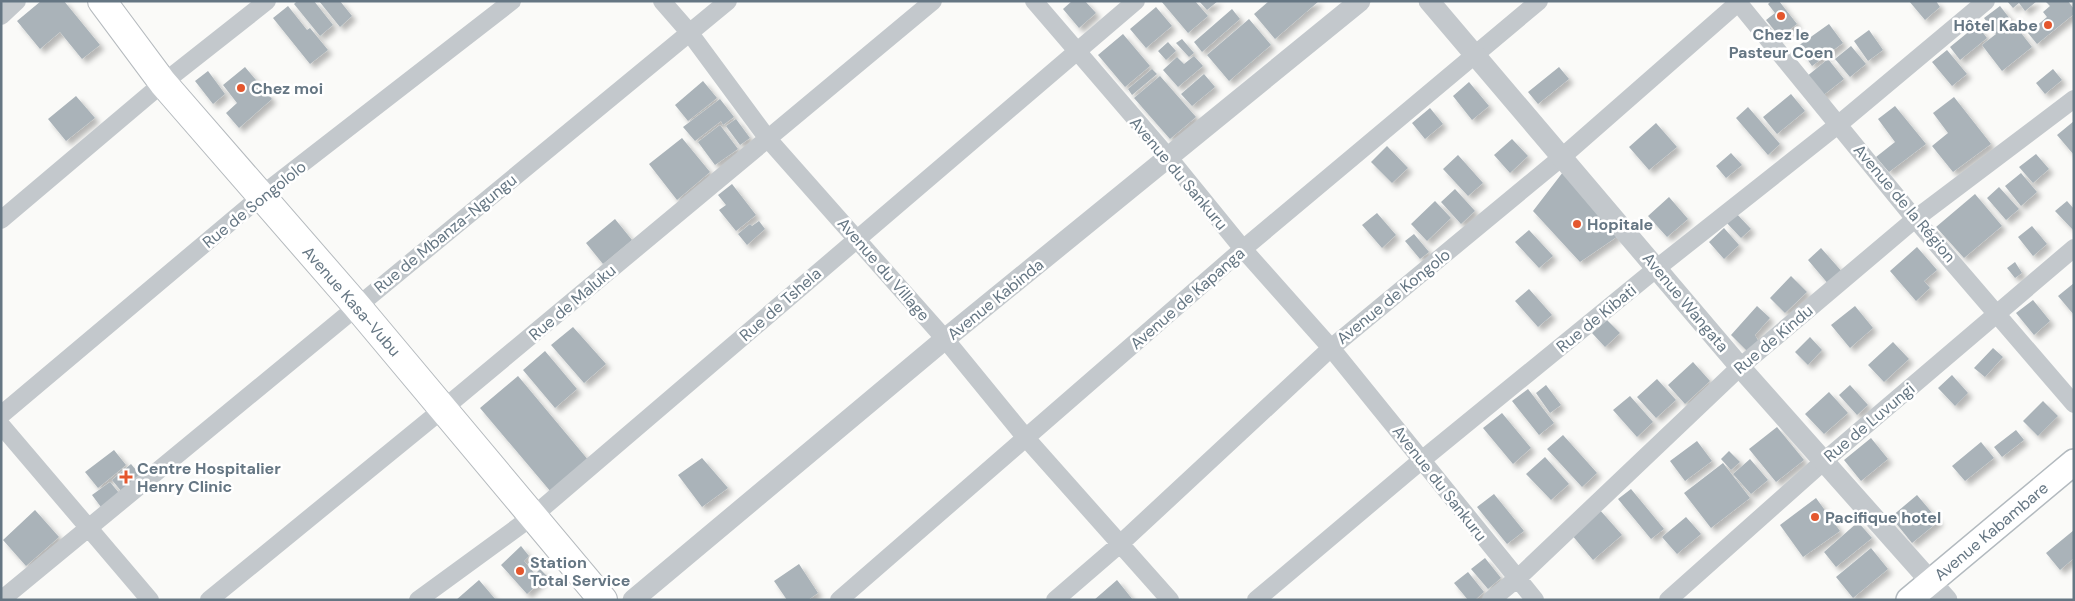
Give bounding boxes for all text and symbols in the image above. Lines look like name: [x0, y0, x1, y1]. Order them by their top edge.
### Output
marker: Chez le Pasteur Coen: [1775, 10, 1787, 22]
place label: Hôtel Kabe: [1953, 15, 2038, 36]
marker: Hôtel Kabe: [2042, 19, 2054, 31]
place label: Chez le Pasteur Coen: [1729, 24, 1833, 63]
place label: Chez moi: [251, 78, 323, 99]
marker: Chez moi: [235, 82, 247, 94]
street label: Avenue du Sankuru: [1125, 112, 1232, 234]
street label: Avenue de la Région: [1849, 140, 1960, 267]
street label: Rue de Songololo: [198, 156, 310, 253]
street label: Rue de Mbanza-Ngungu: [370, 169, 521, 298]
street label: Avenue du Village: [833, 213, 934, 325]
place label: Hopitale: [1587, 214, 1653, 235]
marker: Hopitale: [1571, 218, 1583, 230]
street label: Avenue Kasa-Vubu: [298, 242, 405, 361]
street label: Avenue de Kapanga: [1126, 243, 1249, 354]
street label: Avenue de Kongolo: [1332, 244, 1455, 349]
street label: Avenue Wangata: [1638, 248, 1733, 356]
street label: Avenue Kabinda: [943, 254, 1048, 345]
street label: Rue de Maluku: [524, 260, 620, 345]
street label: Rue de Tshela: [735, 263, 826, 346]
street label: Rue de Kibati: [1552, 280, 1641, 357]
street label: Rue de Kindu: [1729, 300, 1817, 379]
street label: Rue de Luvungi: [1819, 378, 1919, 467]
street label: Avenue du Sankuru: [1388, 421, 1491, 546]
place label: Centre Hospitalier Henry Clinic: [137, 458, 281, 497]
marker: Centre Hospitalier Henry Clinic: [119, 470, 133, 484]
street label: Avenue Kabambare: [1930, 477, 2053, 585]
place label: Pacifique hotel: [1825, 507, 1941, 528]
marker: Pacifique hotel: [1809, 511, 1821, 523]
place label: Station Total Service: [530, 552, 631, 591]
marker: Station Total Service: [514, 565, 526, 577]

